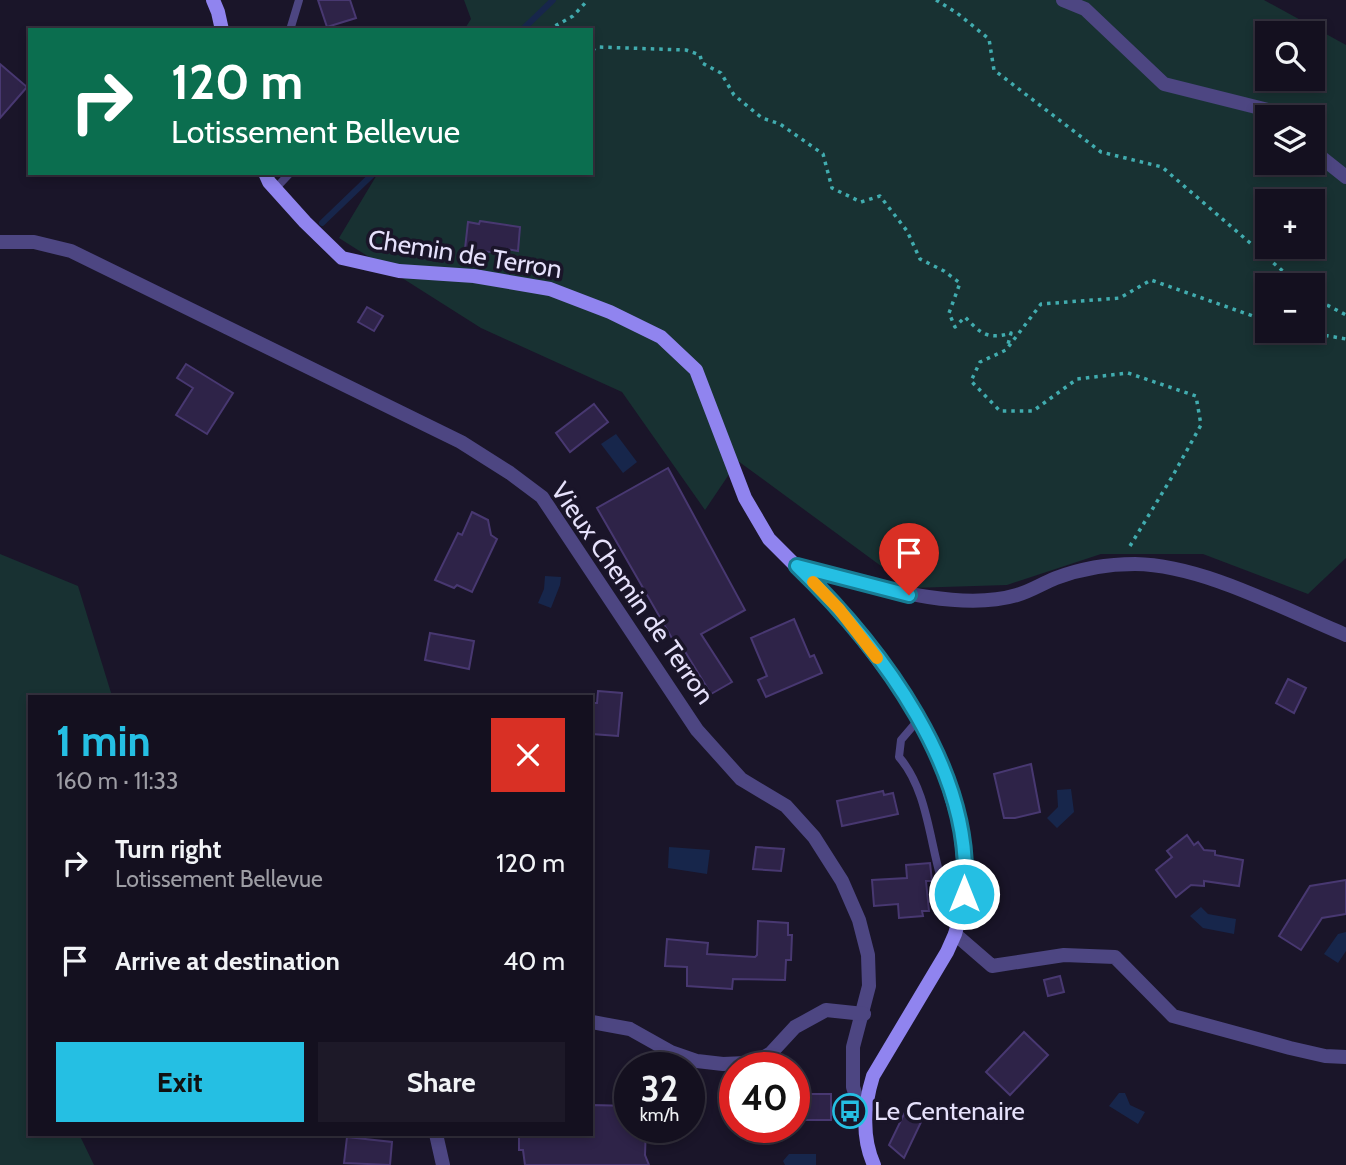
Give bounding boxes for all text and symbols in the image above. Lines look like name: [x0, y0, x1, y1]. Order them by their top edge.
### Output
map controls: [1255, 21, 1325, 343]
button: search: [1255, 21, 1325, 91]
text: 120 m: [171, 52, 303, 111]
icon: right: [56, 56, 147, 147]
button: layers: [1255, 105, 1325, 175]
text: Lotissement Bellevue: [171, 112, 460, 151]
button: +: [1255, 189, 1325, 259]
street label: Chemin de Terron: [366, 223, 564, 285]
button: −: [1255, 273, 1325, 343]
street label: Vieux Chemin de Terron: [544, 476, 722, 710]
pin: [879, 523, 939, 595]
icon: arrive: [890, 534, 928, 572]
text: 1 min: [56, 715, 151, 767]
button: close: [491, 718, 565, 792]
text: 160 m · 11:33: [56, 767, 178, 795]
text: Turn right: [115, 833, 221, 865]
icon: right: [56, 844, 94, 882]
text: 120 m: [496, 847, 565, 879]
position arrow: [927, 857, 1001, 931]
text: Lotissement Bellevue: [115, 865, 323, 893]
icon: arrive: [56, 942, 94, 980]
text: Arrive at destination: [115, 945, 340, 977]
text: 40 m: [503, 945, 565, 977]
button: Exit: [56, 1042, 304, 1122]
button: Share: [318, 1042, 565, 1122]
speed limit sign: 40: [719, 1052, 810, 1143]
text: 32: [641, 1067, 678, 1110]
bus stop icon: Le Centenaire: [831, 1092, 869, 1130]
place label: Le Centenaire: [874, 1095, 1025, 1127]
text: km/h: [640, 1104, 679, 1126]

